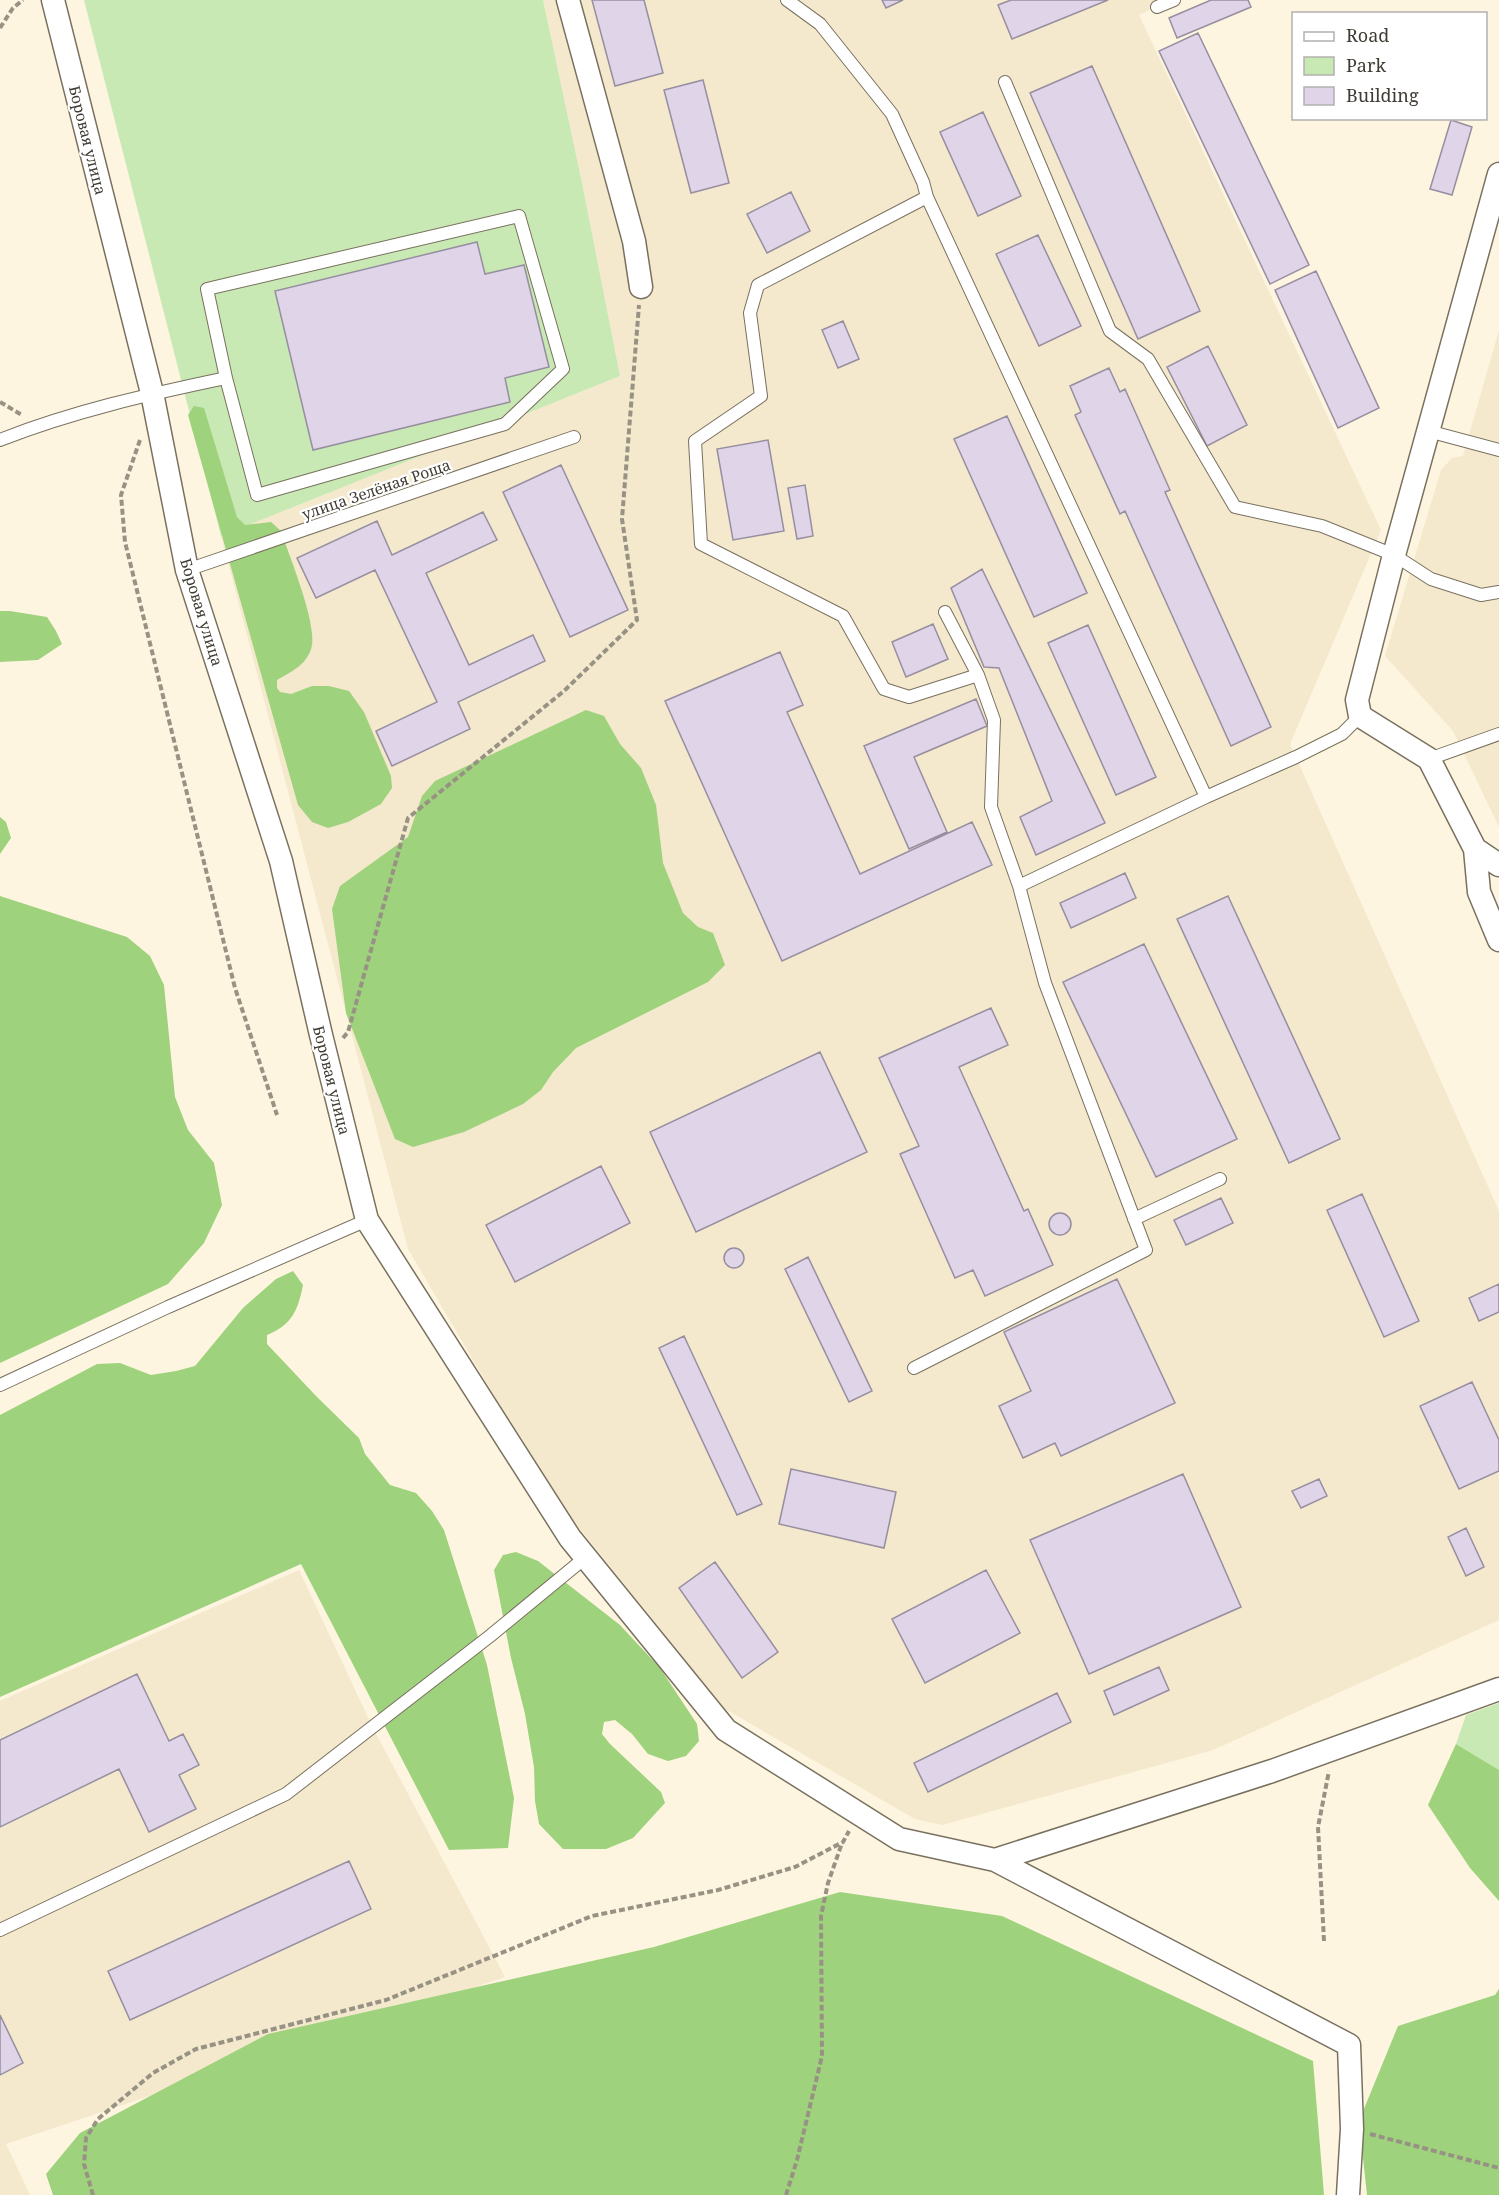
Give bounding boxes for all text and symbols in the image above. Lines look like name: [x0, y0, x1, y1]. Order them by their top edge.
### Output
legend: [1292, 12, 1487, 120]
text: Road: [1346, 23, 1389, 47]
text: Park: [1346, 53, 1386, 77]
street label: Боровая улица: [65, 83, 111, 197]
text: Building: [1346, 83, 1419, 107]
street label: улица Зелёная Роща: [299, 454, 453, 524]
street label: Боровая улица: [176, 556, 228, 668]
street label: Боровая улица: [309, 1023, 355, 1137]

